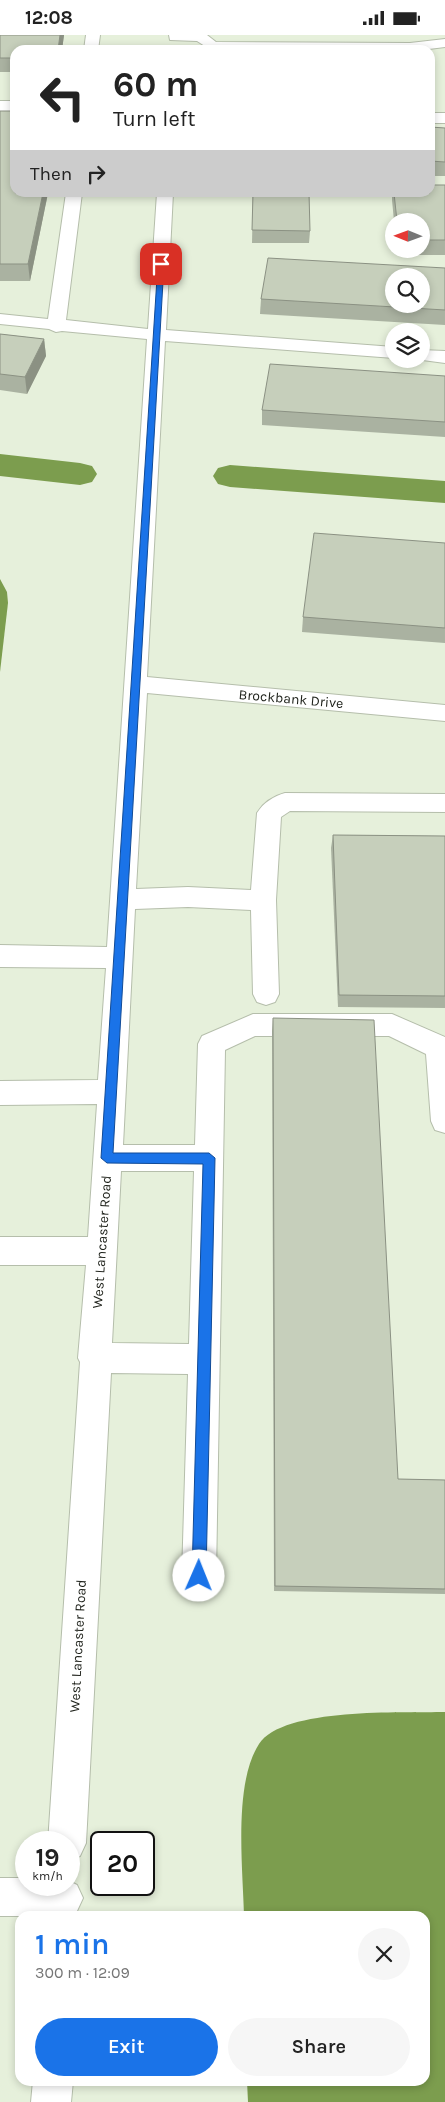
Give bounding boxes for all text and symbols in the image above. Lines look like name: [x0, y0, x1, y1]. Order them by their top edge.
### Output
text: 12:08: [25, 7, 73, 29]
text: 60 m: [113, 64, 198, 105]
icon: left: [30, 65, 95, 130]
text: Turn left: [113, 106, 196, 132]
icon: right: [82, 160, 110, 188]
text: Then: [30, 163, 72, 185]
north arrow: [385, 213, 430, 257]
map controls: [385, 213, 430, 368]
pin: [140, 243, 182, 285]
icon: arrive: [147, 250, 175, 278]
button: search: [385, 268, 430, 313]
button: layers: [385, 323, 430, 368]
street label: Brockbank Drive: [238, 686, 344, 712]
street label: West Lancaster Road: [89, 1175, 115, 1309]
position arrow: [172, 1549, 224, 1601]
street label: West Lancaster Road: [66, 1579, 90, 1713]
speed limit sign: 20: [90, 1831, 155, 1896]
text: 19: [35, 1843, 60, 1872]
text: km/h: [32, 1869, 63, 1883]
text: 1 min: [35, 1926, 109, 1962]
button: close: [358, 1928, 410, 1980]
text: 300 m · 12:09: [35, 1963, 130, 1982]
button: Exit: [35, 2018, 218, 2076]
button: Share: [228, 2018, 410, 2076]

